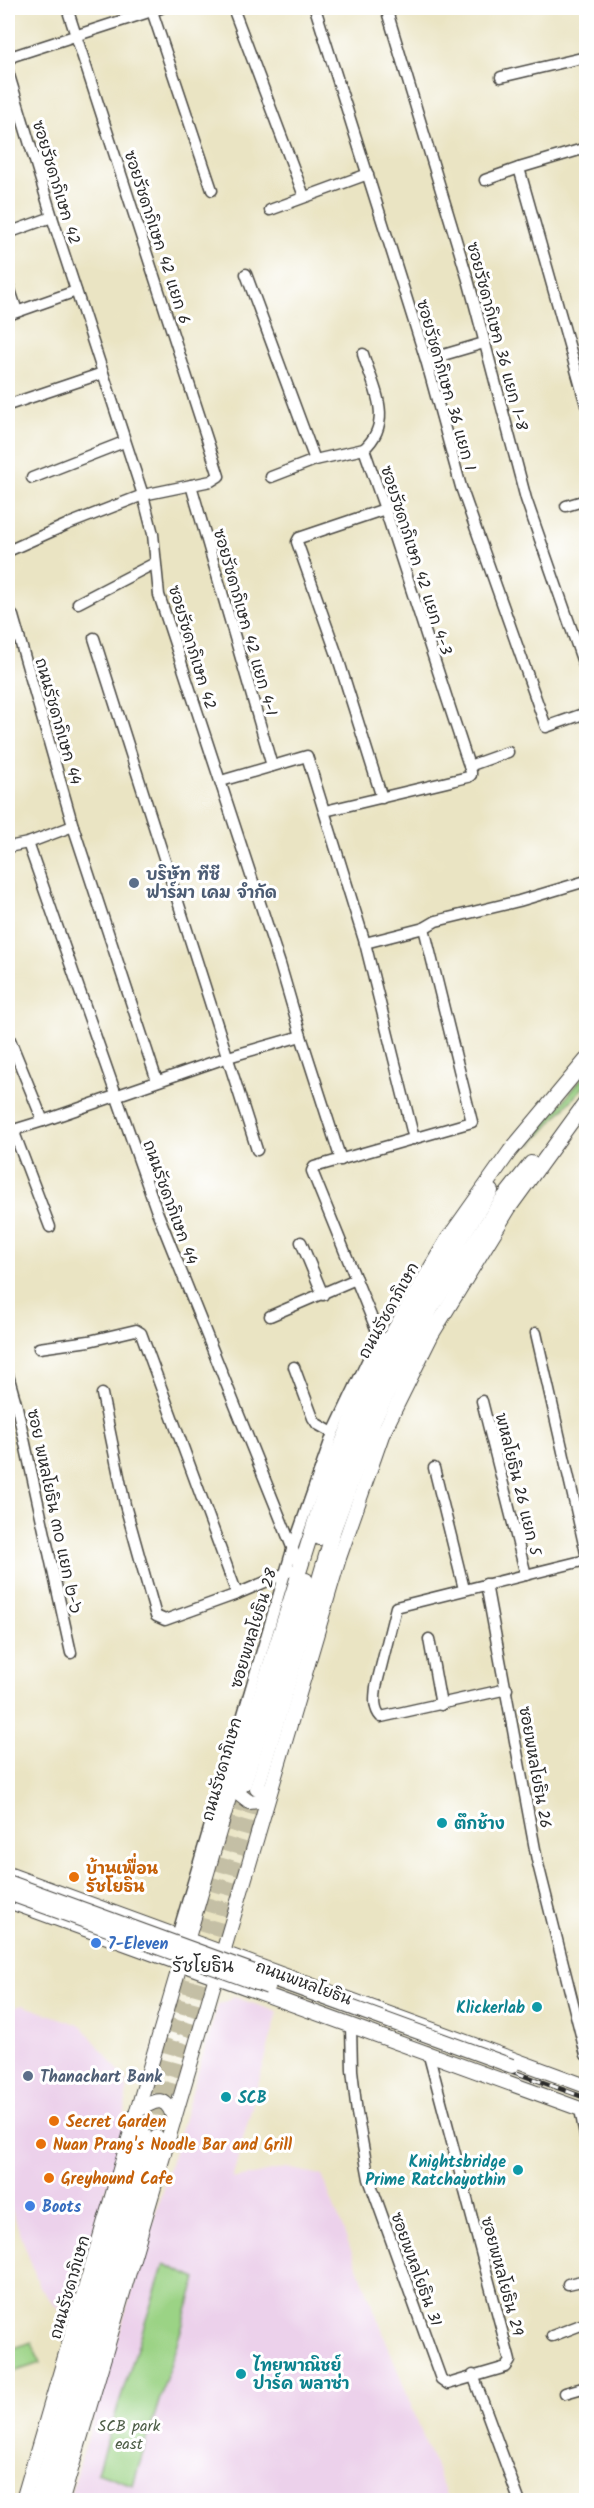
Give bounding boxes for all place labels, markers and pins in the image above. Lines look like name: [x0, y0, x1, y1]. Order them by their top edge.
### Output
place label: บริษัท ทีซี ฟาร์มา เคม จำกัด: [146, 863, 277, 906]
marker: บริษัท ทีซี ฟาร์มา เคม จำกัด: [127, 876, 141, 890]
place label: ตึกช้าง: [454, 1812, 505, 1837]
marker: ตึกช้าง: [435, 1816, 449, 1830]
place label: บ้านเพื่อน รัชโยธิน: [86, 1852, 159, 1900]
marker: บ้านเพื่อน รัชโยธิน: [67, 1870, 81, 1884]
place label: 7-Eleven: [108, 1932, 168, 1957]
marker: 7-Eleven: [89, 1936, 103, 1950]
place label: Klickerlab: [456, 1996, 525, 2021]
marker: Klickerlab: [530, 2000, 544, 2014]
place label: Thanachart Bank: [40, 2065, 163, 2090]
marker: Thanachart Bank: [21, 2069, 35, 2083]
place label: SCB: [238, 2086, 267, 2111]
marker: SCB: [219, 2090, 233, 2104]
place label: Secret Garden: [66, 2110, 166, 2135]
marker: Secret Garden: [47, 2114, 61, 2128]
place label: Nuan Prang's Noodle Bar and Grill: [53, 2133, 293, 2158]
marker: Nuan Prang's Noodle Bar and Grill: [34, 2137, 48, 2151]
place label: Knightsbridge Prime Ratchayothin: [365, 2150, 506, 2193]
marker: Knightsbridge Prime Ratchayothin: [511, 2163, 525, 2177]
place label: Greyhound Cafe: [61, 2167, 173, 2192]
marker: Greyhound Cafe: [42, 2171, 56, 2185]
place label: Boots: [42, 2195, 82, 2220]
marker: Boots: [23, 2199, 37, 2213]
place label: ไทยพาณิชย์ ปาร์ค พลาซ่า: [252, 2354, 349, 2397]
marker: ไทยพาณิชย์ ปาร์ค พลาซ่า: [234, 2367, 248, 2381]

